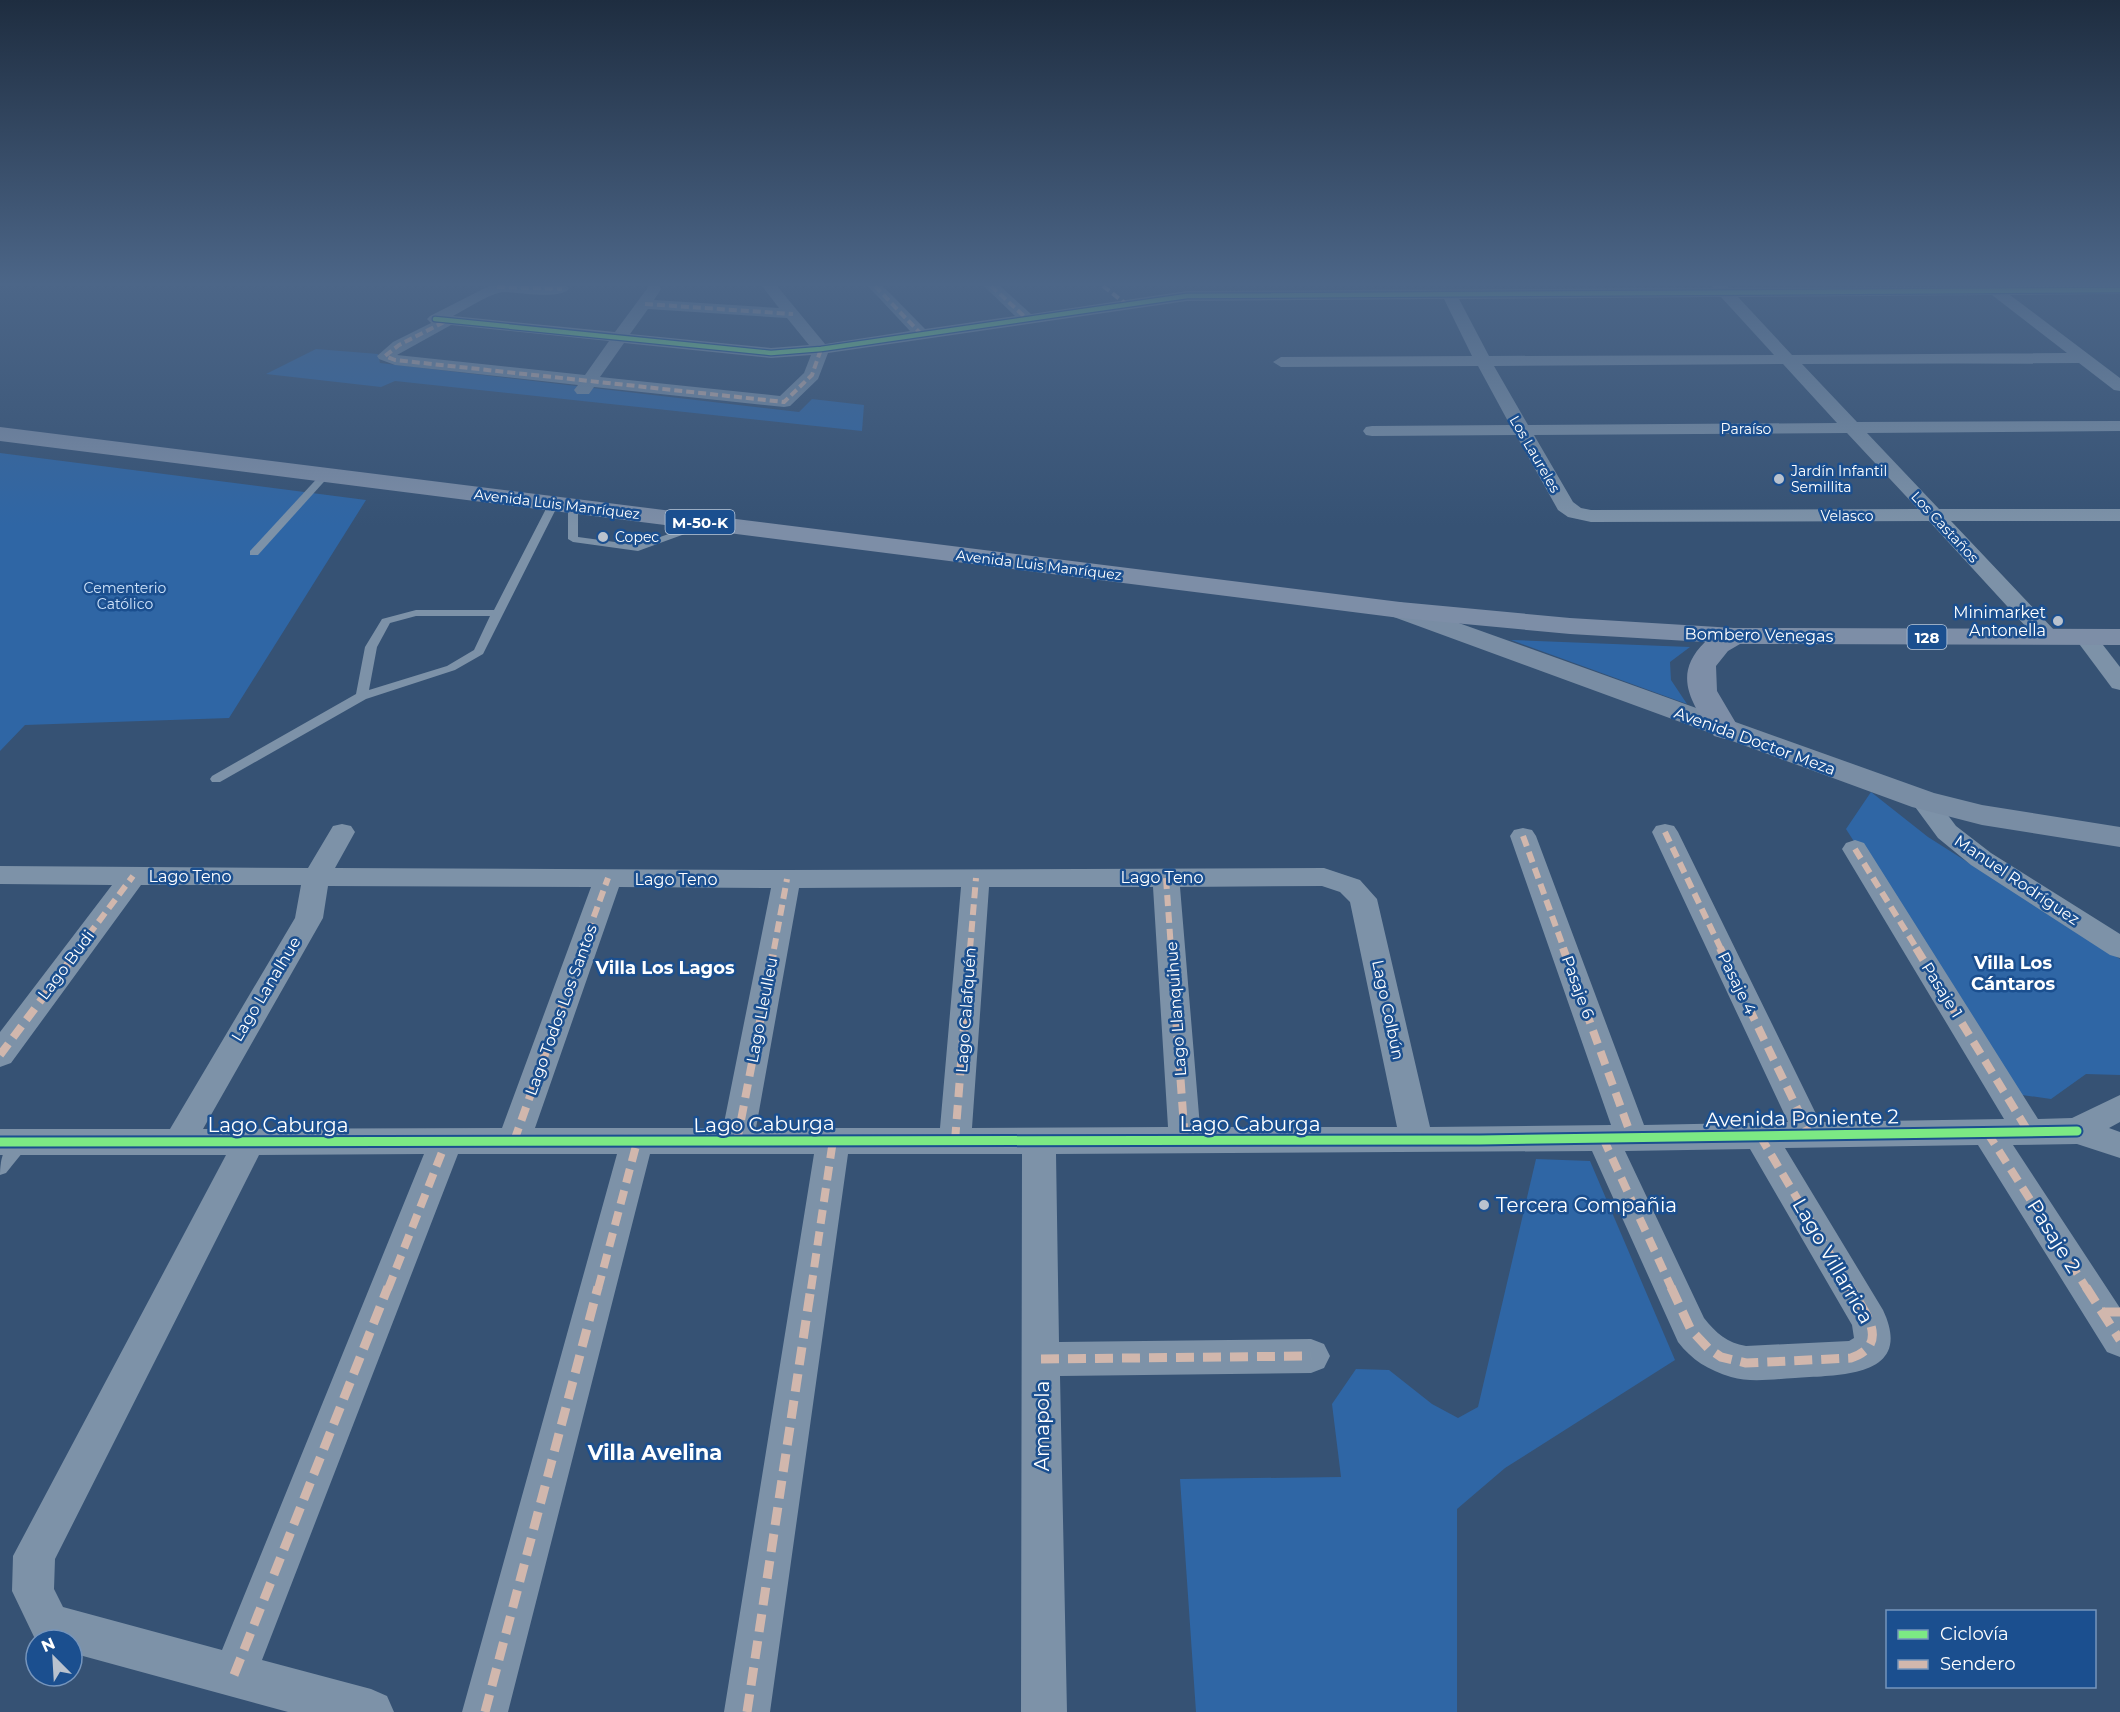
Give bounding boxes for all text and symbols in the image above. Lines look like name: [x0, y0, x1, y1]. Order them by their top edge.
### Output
street label: Los Laureles: [1506, 412, 1564, 496]
street label: Paraíso: [1721, 420, 1772, 438]
place label: Jardín Infantil Semillita: [1790, 462, 1887, 496]
marker: Jardín Infantil Semillita: [1772, 472, 1786, 486]
street label: Avenida Luis Manríquez: [473, 485, 641, 523]
street label: Los Castaños: [1907, 488, 1983, 567]
street label: Velasco: [1821, 507, 1874, 525]
road number: M-50-K: [666, 510, 734, 534]
place label: Copec: [615, 528, 659, 546]
marker: Copec: [596, 530, 610, 544]
street label: Avenida Luis Manríquez: [955, 546, 1123, 584]
park label: Cementerio Católico: [84, 579, 167, 613]
place label: Minimarket Antonella: [1953, 603, 2046, 640]
marker: Minimarket Antonella: [2051, 614, 2065, 628]
street label: Bombero Venegas: [1685, 624, 1834, 646]
road number: 128: [1908, 625, 1946, 649]
street label: Avenida Doctor Meza: [1672, 703, 1838, 779]
street label: Manuel Rodríguez: [1951, 831, 2083, 929]
street label: Lago Teno: [149, 867, 231, 886]
street label: Lago Teno: [1121, 868, 1203, 887]
street label: Lago Teno: [635, 870, 717, 889]
street label: Lago Todos Los Santos: [521, 922, 601, 1098]
street label: Lago Budi: [34, 927, 98, 1003]
street label: Lago Lanalhue: [227, 933, 305, 1045]
street label: Lago Llanquihue: [1162, 941, 1190, 1077]
street label: Lago Calafquén: [952, 947, 980, 1073]
street label: Pasaje 4: [1714, 949, 1760, 1018]
district label: Villa Los Cántaros: [1971, 952, 2055, 995]
street label: Pasaje 6: [1558, 953, 1598, 1021]
street label: Lago Lleulleu: [742, 956, 782, 1064]
district label: Villa Los Lagos: [594, 957, 735, 979]
street label: Lago Colbún: [1368, 958, 1408, 1062]
street label: Pasaje 1: [1918, 959, 1966, 1021]
street label: Avenida Poniente 2: [1705, 1104, 1899, 1132]
street label: Lago Caburga: [693, 1111, 835, 1137]
street label: Lago Caburga: [1179, 1112, 1321, 1136]
street label: Lago Caburga: [207, 1113, 349, 1137]
place label: Tercera Compañia: [1496, 1193, 1677, 1217]
street label: Lago Villarrica: [1787, 1194, 1879, 1328]
street label: Pasaje 2: [2022, 1195, 2086, 1277]
marker: Tercera Compañia: [1477, 1198, 1491, 1212]
street label: Amapola: [1030, 1381, 1054, 1471]
district label: Villa Avelina: [587, 1440, 722, 1465]
legend: [1886, 1610, 2096, 1688]
text: Ciclovía: [1940, 1623, 2009, 1645]
north arrow: [24, 1628, 84, 1688]
text: N: [38, 1633, 58, 1656]
text: Sendero: [1940, 1653, 2015, 1675]

